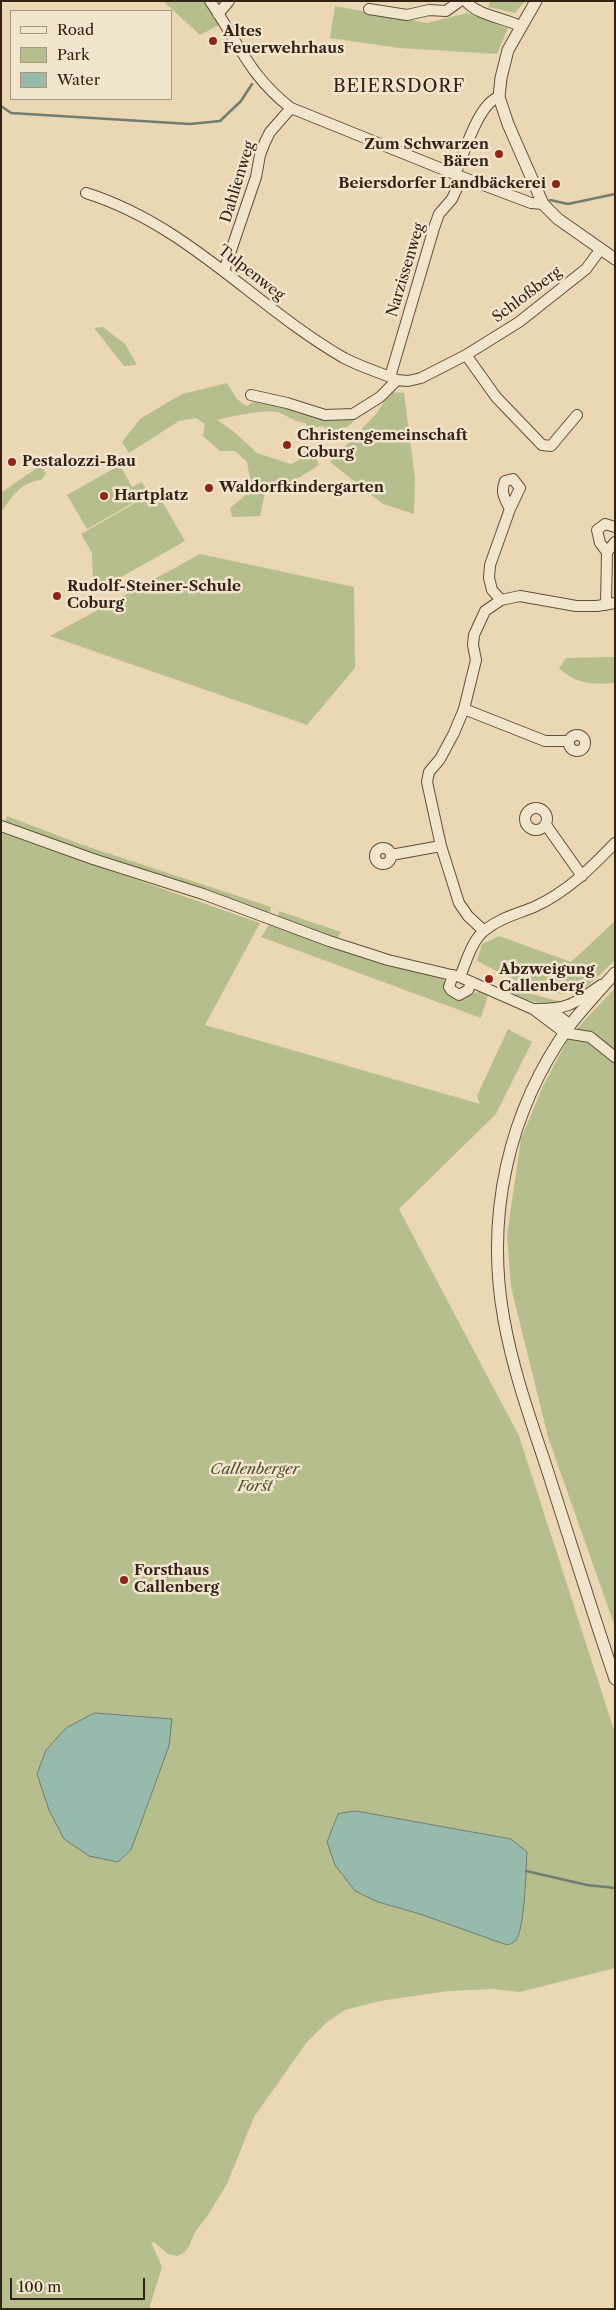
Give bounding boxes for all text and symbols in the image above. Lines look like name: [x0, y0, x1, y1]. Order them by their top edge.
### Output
legend: [10, 10, 172, 100]
text: Road: [57, 20, 94, 39]
place label: Altes Feuerwehrhaus: [223, 23, 344, 58]
marker: Altes Feuerwehrhaus: [207, 35, 219, 47]
text: Park: [57, 45, 90, 64]
text: Water: [57, 70, 100, 89]
district label: BEIERSDORF: [332, 76, 466, 98]
place label: Zum Schwarzen Bären: [364, 136, 489, 171]
street label: Dahlienweg: [217, 139, 259, 225]
marker: Zum Schwarzen Bären: [493, 148, 505, 160]
place label: Beiersdorfer Landbäckerei: [338, 175, 546, 193]
marker: Beiersdorfer Landbäckerei: [550, 178, 562, 190]
street label: Narzissenweg: [383, 221, 429, 319]
street label: Tulpenweg: [214, 241, 288, 305]
street label: Schloßberg: [489, 263, 565, 327]
place label: Christengemeinschaft Coburg: [297, 427, 467, 462]
marker: Christengemeinschaft Coburg: [281, 439, 293, 451]
place label: Pestalozzi-Bau: [22, 453, 136, 471]
marker: Pestalozzi-Bau: [6, 456, 18, 468]
place label: Waldorfkindergarten: [219, 479, 384, 497]
marker: Waldorfkindergarten: [203, 482, 215, 494]
place label: Hartplatz: [114, 487, 188, 505]
marker: Hartplatz: [98, 490, 110, 502]
place label: Rudolf-Steiner-Schule Coburg: [67, 578, 241, 613]
marker: Rudolf-Steiner-Schule Coburg: [51, 590, 63, 602]
place label: Abzweigung Callenberg: [499, 961, 595, 996]
marker: Abzweigung Callenberg: [483, 973, 495, 985]
park label: Callenberger Forst: [210, 1461, 300, 1496]
place label: Forsthaus Callenberg: [134, 1562, 219, 1597]
marker: Forsthaus Callenberg: [118, 1574, 130, 1586]
scale bar: [12, 2268, 148, 2300]
text: 100 m: [18, 2277, 61, 2296]

